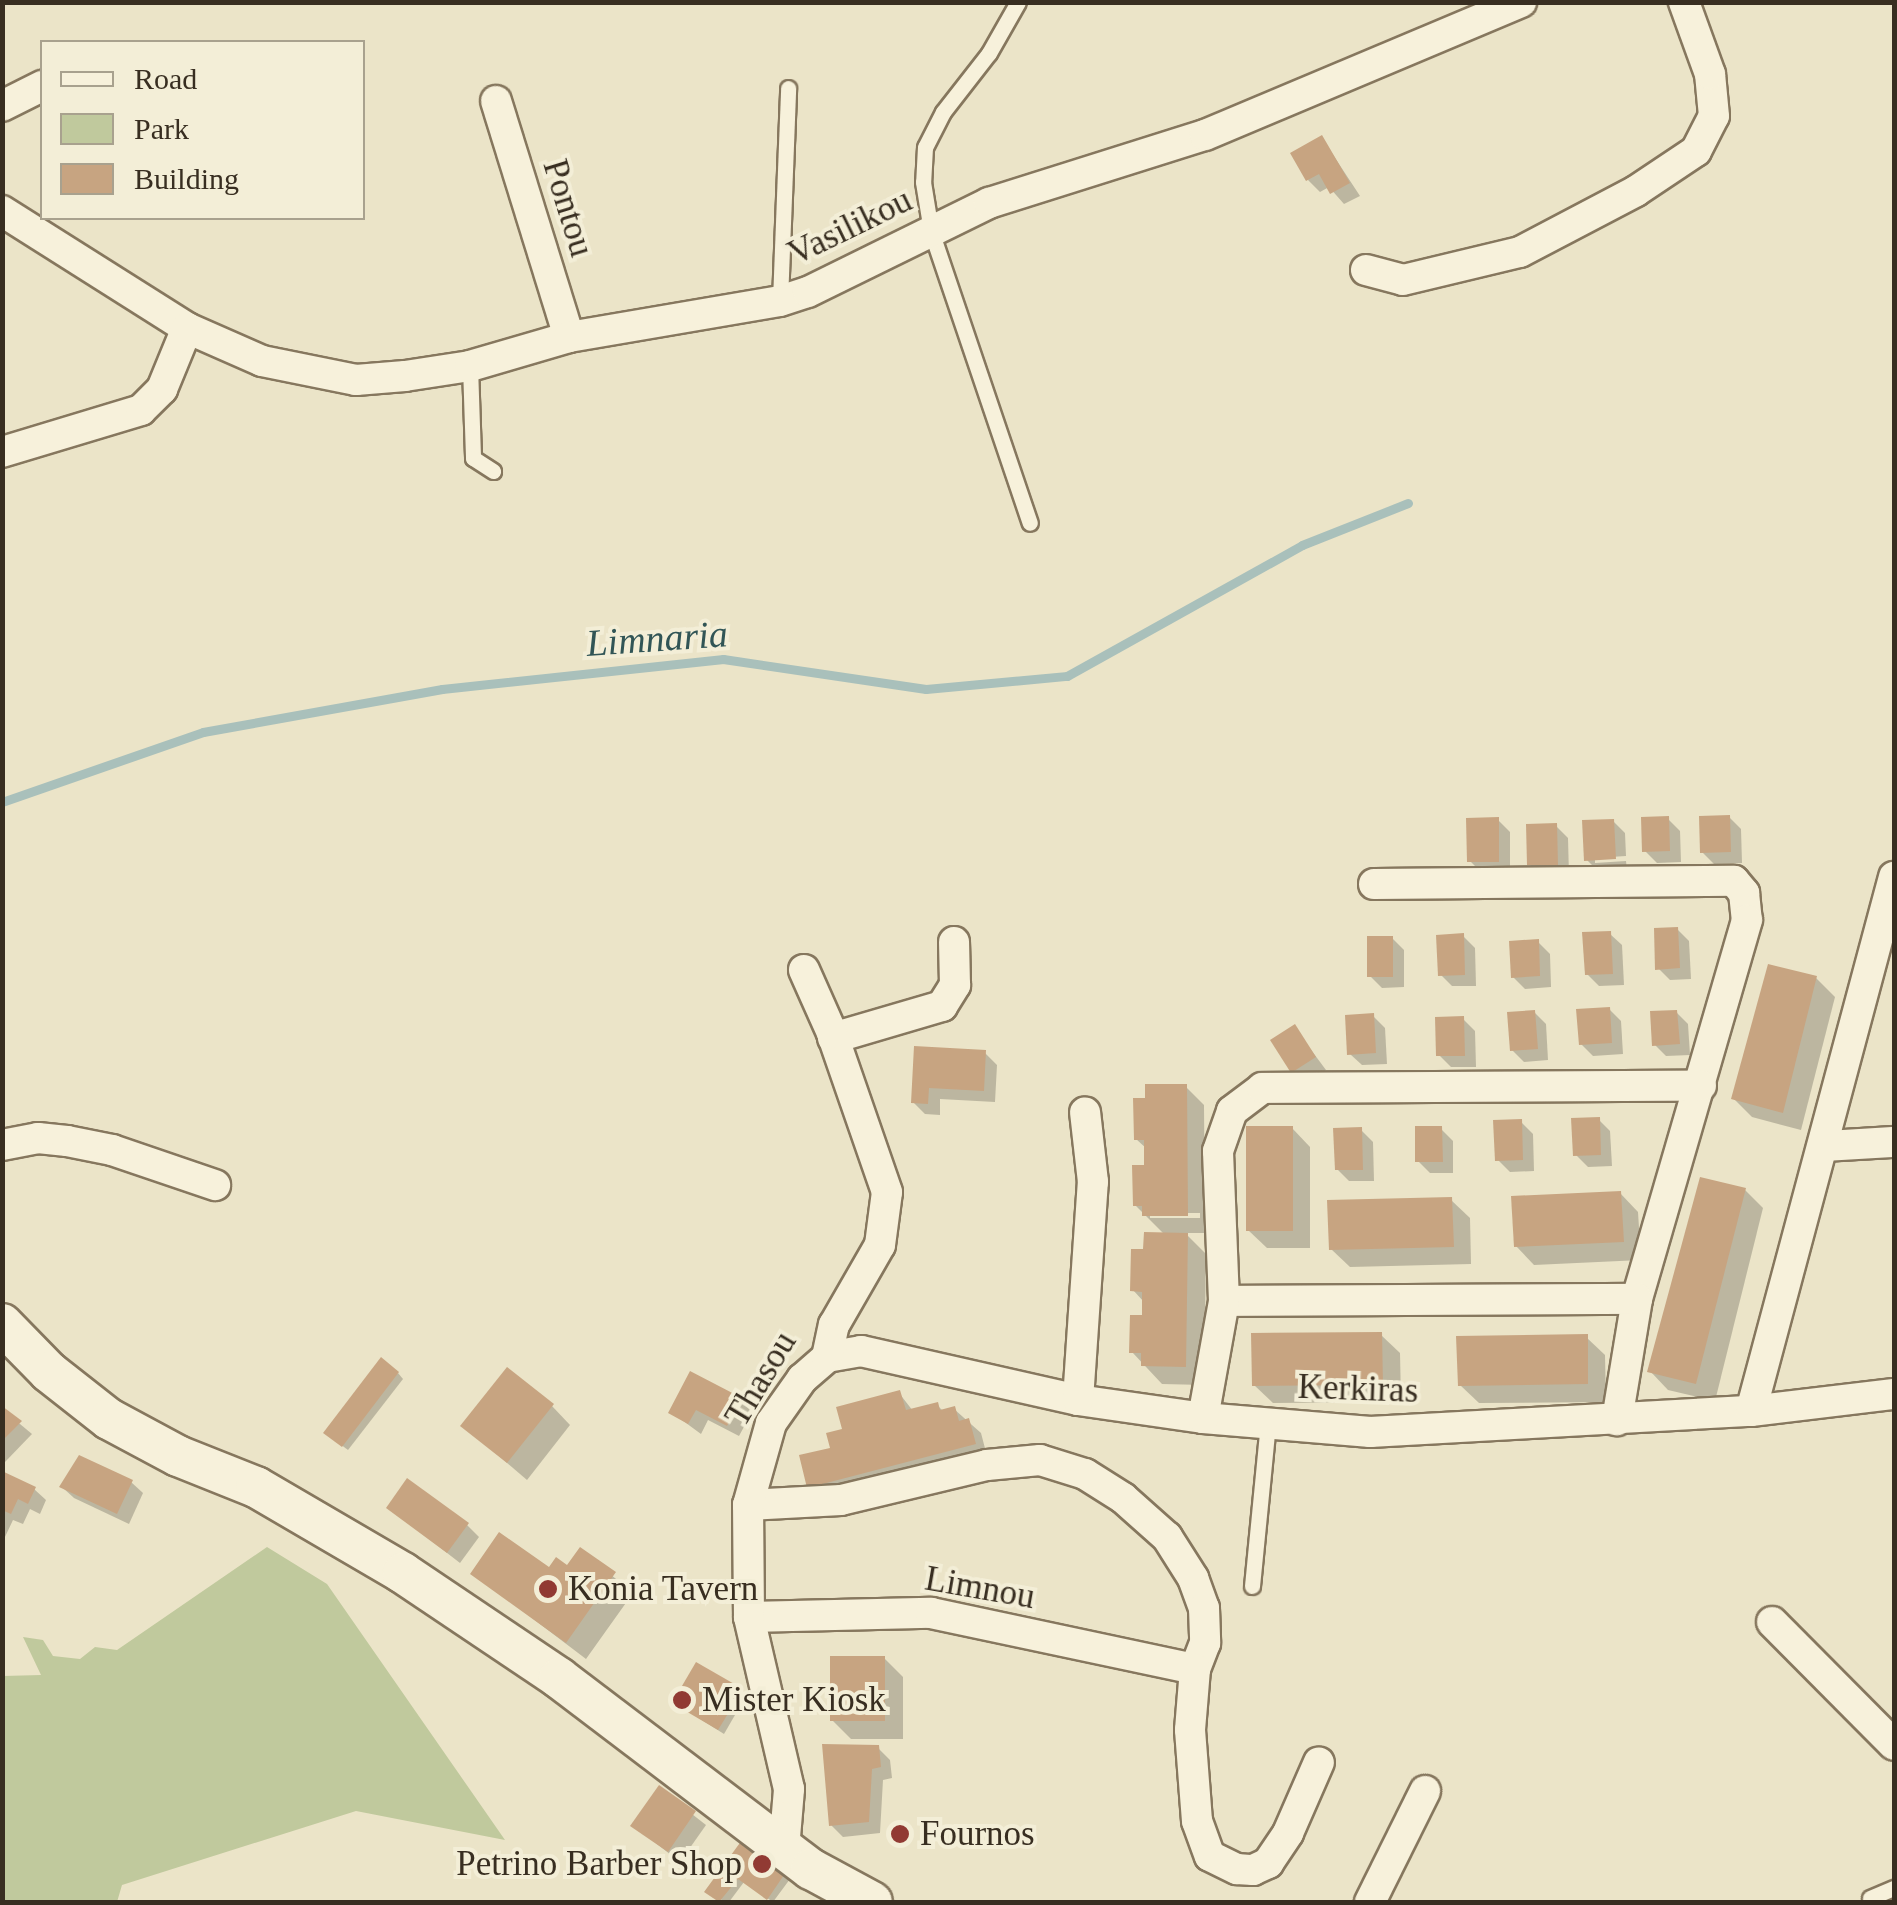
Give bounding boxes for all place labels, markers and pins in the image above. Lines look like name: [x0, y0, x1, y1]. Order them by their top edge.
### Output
place label: Konia Tavern: [568, 1568, 759, 1610]
marker: Konia Tavern: [537, 1578, 559, 1600]
place label: Mister Kiosk: [702, 1679, 886, 1721]
marker: Mister Kiosk: [671, 1689, 693, 1711]
place label: Fournos: [920, 1813, 1035, 1855]
marker: Fournos: [889, 1823, 911, 1845]
place label: Petrino Barber Shop: [456, 1843, 742, 1885]
marker: Petrino Barber Shop: [751, 1853, 773, 1875]

